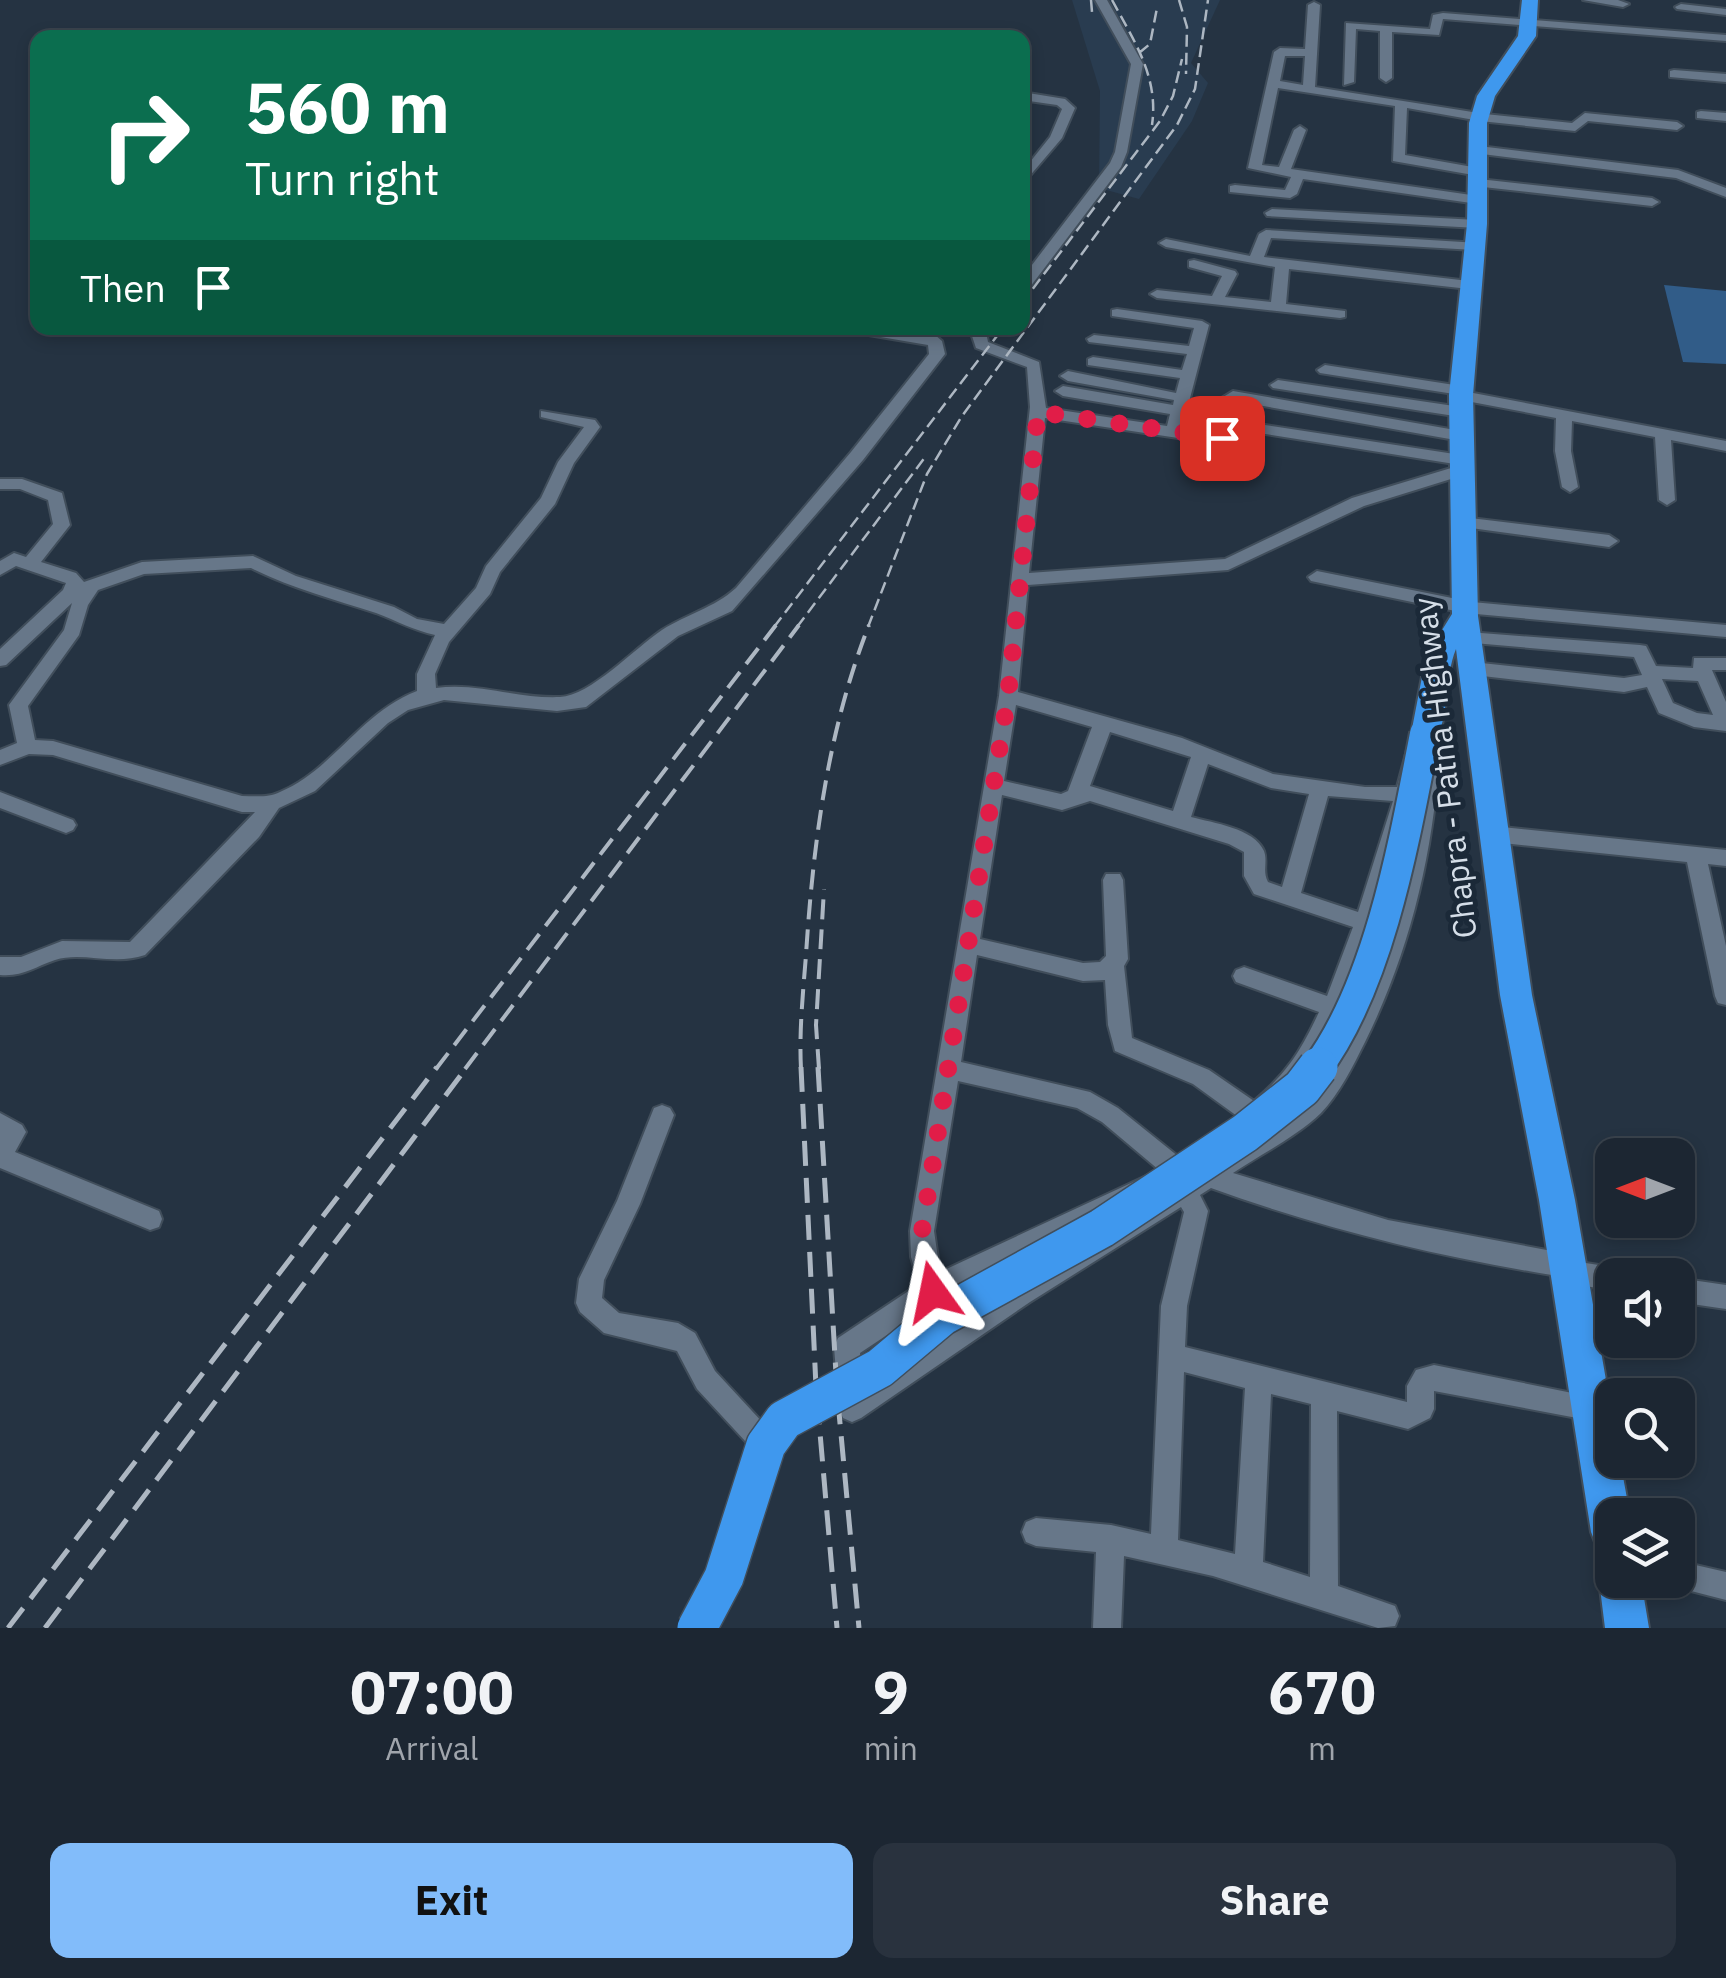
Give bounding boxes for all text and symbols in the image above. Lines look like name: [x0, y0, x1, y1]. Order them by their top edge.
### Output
text: 560 m: [245, 61, 450, 152]
icon: right: [80, 70, 210, 200]
text: Turn right: [245, 149, 440, 207]
icon: arrive: [186, 260, 241, 315]
text: Then: [80, 263, 166, 312]
pin: [1180, 396, 1265, 481]
icon: arrive: [1195, 411, 1250, 466]
street label: Chapra - Patna Highway: [1402, 595, 1486, 941]
north arrow: [1595, 1138, 1695, 1238]
map controls: [1595, 1138, 1695, 1598]
position arrow: [881, 1240, 985, 1344]
button: sound: [1595, 1258, 1695, 1358]
button: search: [1595, 1378, 1695, 1478]
button: layers: [1595, 1498, 1695, 1598]
text: 07:00: [350, 1652, 514, 1731]
text: 9: [873, 1652, 909, 1731]
text: 670: [1268, 1652, 1376, 1731]
text: Arrival: [385, 1727, 479, 1769]
text: min: [864, 1727, 918, 1769]
text: m: [1308, 1727, 1336, 1769]
button: Exit: [50, 1843, 853, 1958]
button: Share: [873, 1843, 1676, 1958]

